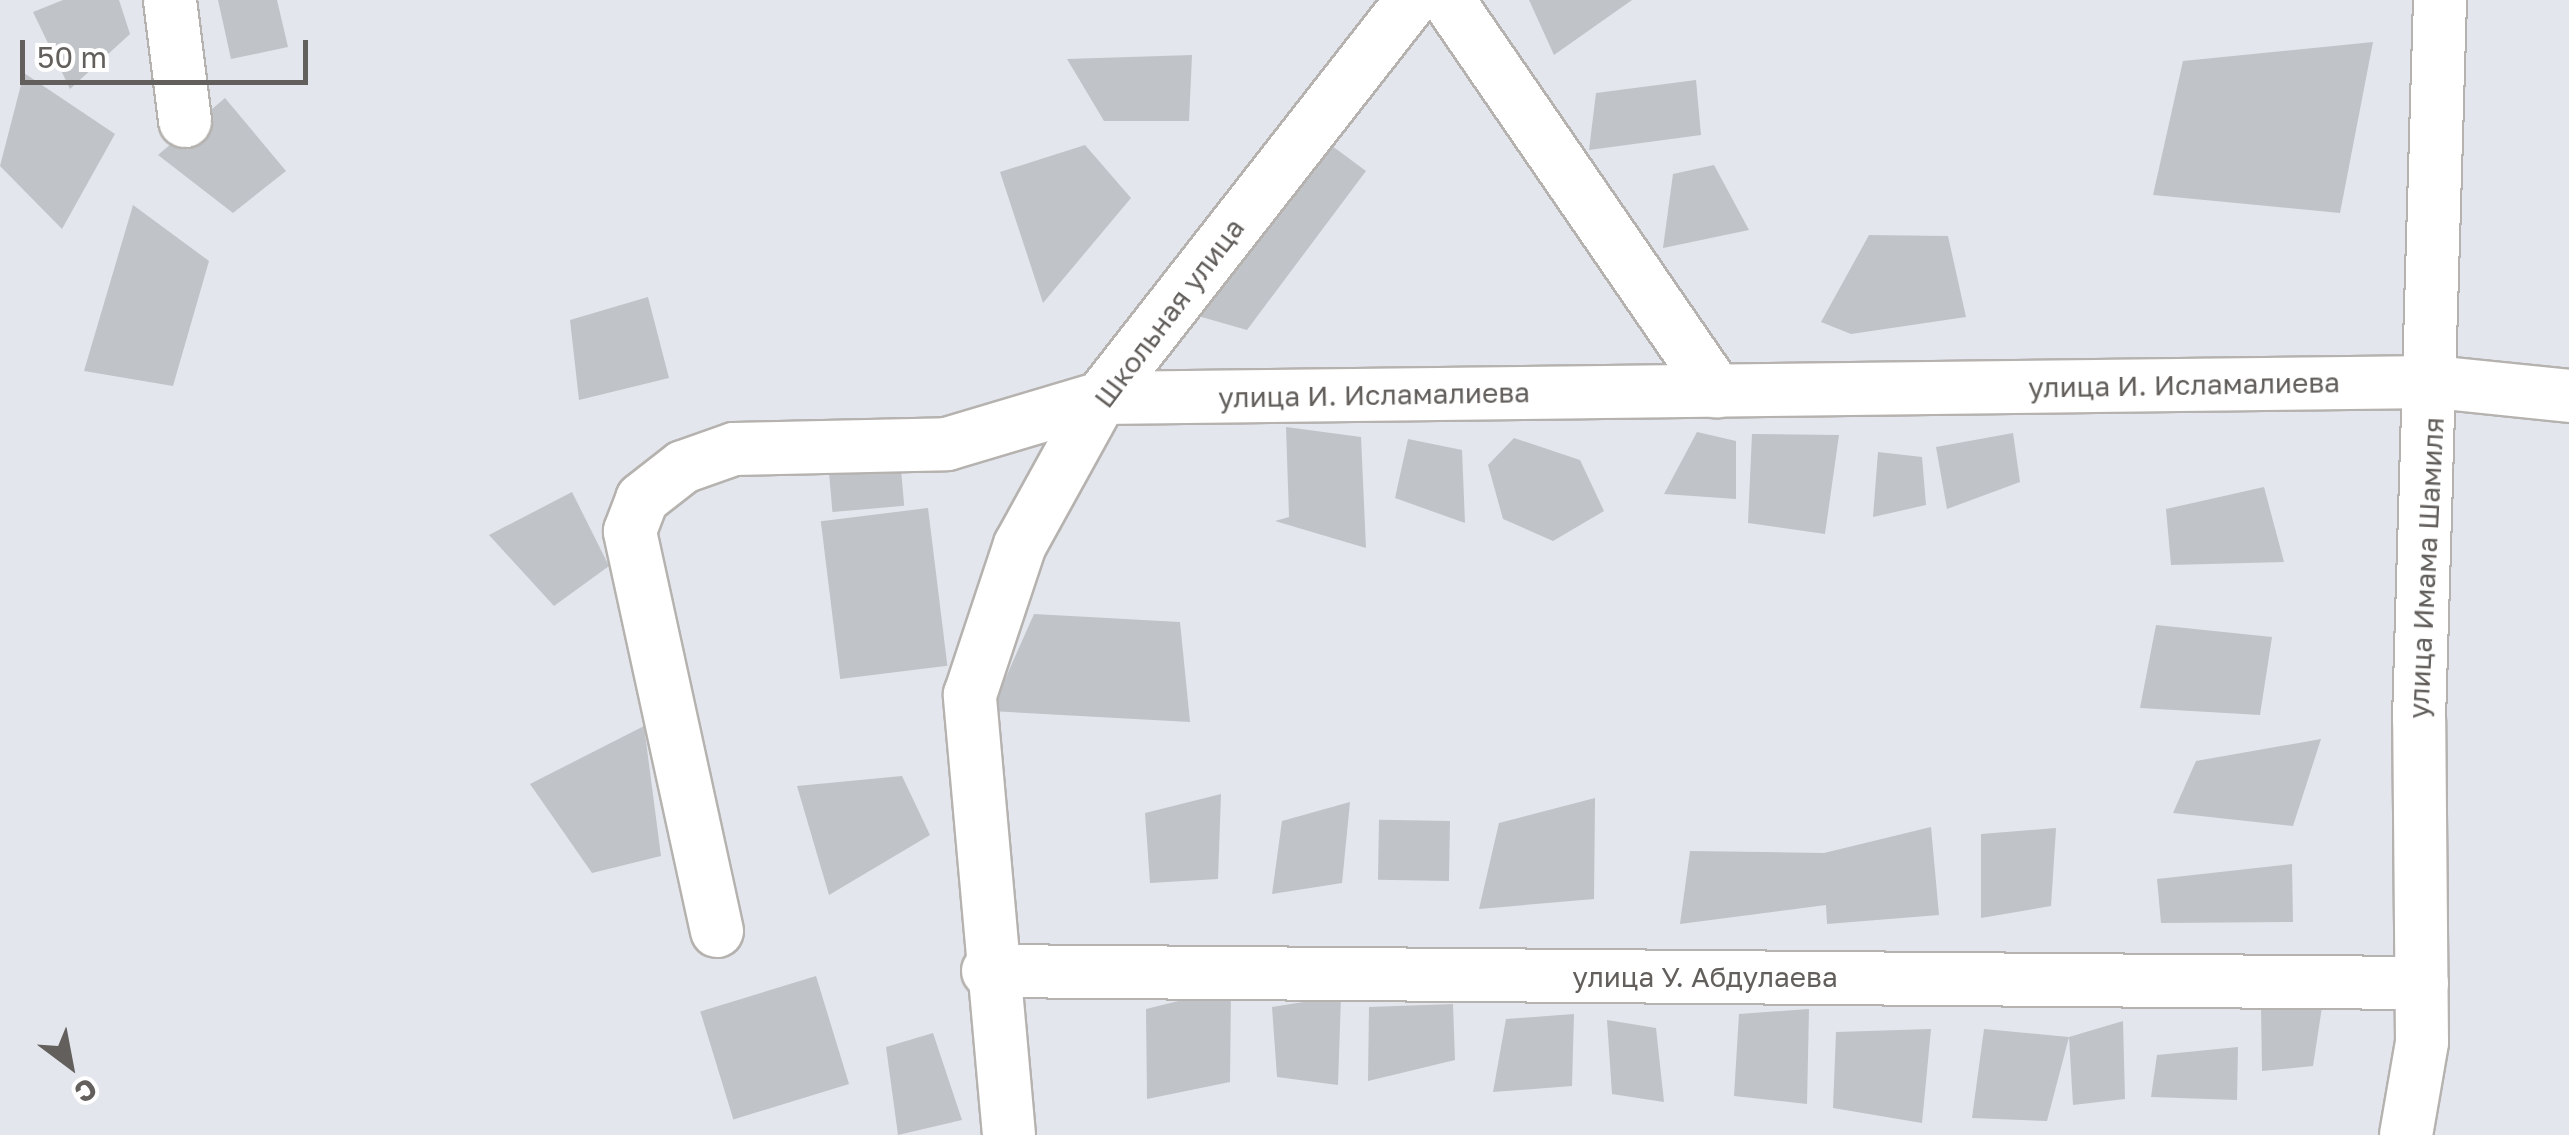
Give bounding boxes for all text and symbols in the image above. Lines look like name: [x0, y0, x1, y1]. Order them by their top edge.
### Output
scale bar: [25, 20, 312, 82]
text: 50 m: [37, 39, 107, 75]
street label: Школьная улица: [1087, 212, 1251, 414]
street label: улица И. Исламалиева: [2028, 365, 2340, 405]
street label: улица И. Исламалиева: [1218, 375, 1530, 415]
street label: улица Имама Шамиля: [2401, 416, 2451, 720]
street label: улица У. Абдулаева: [1572, 960, 1838, 994]
north arrow: [20, 1015, 120, 1115]
text: С: [69, 1072, 103, 1110]

